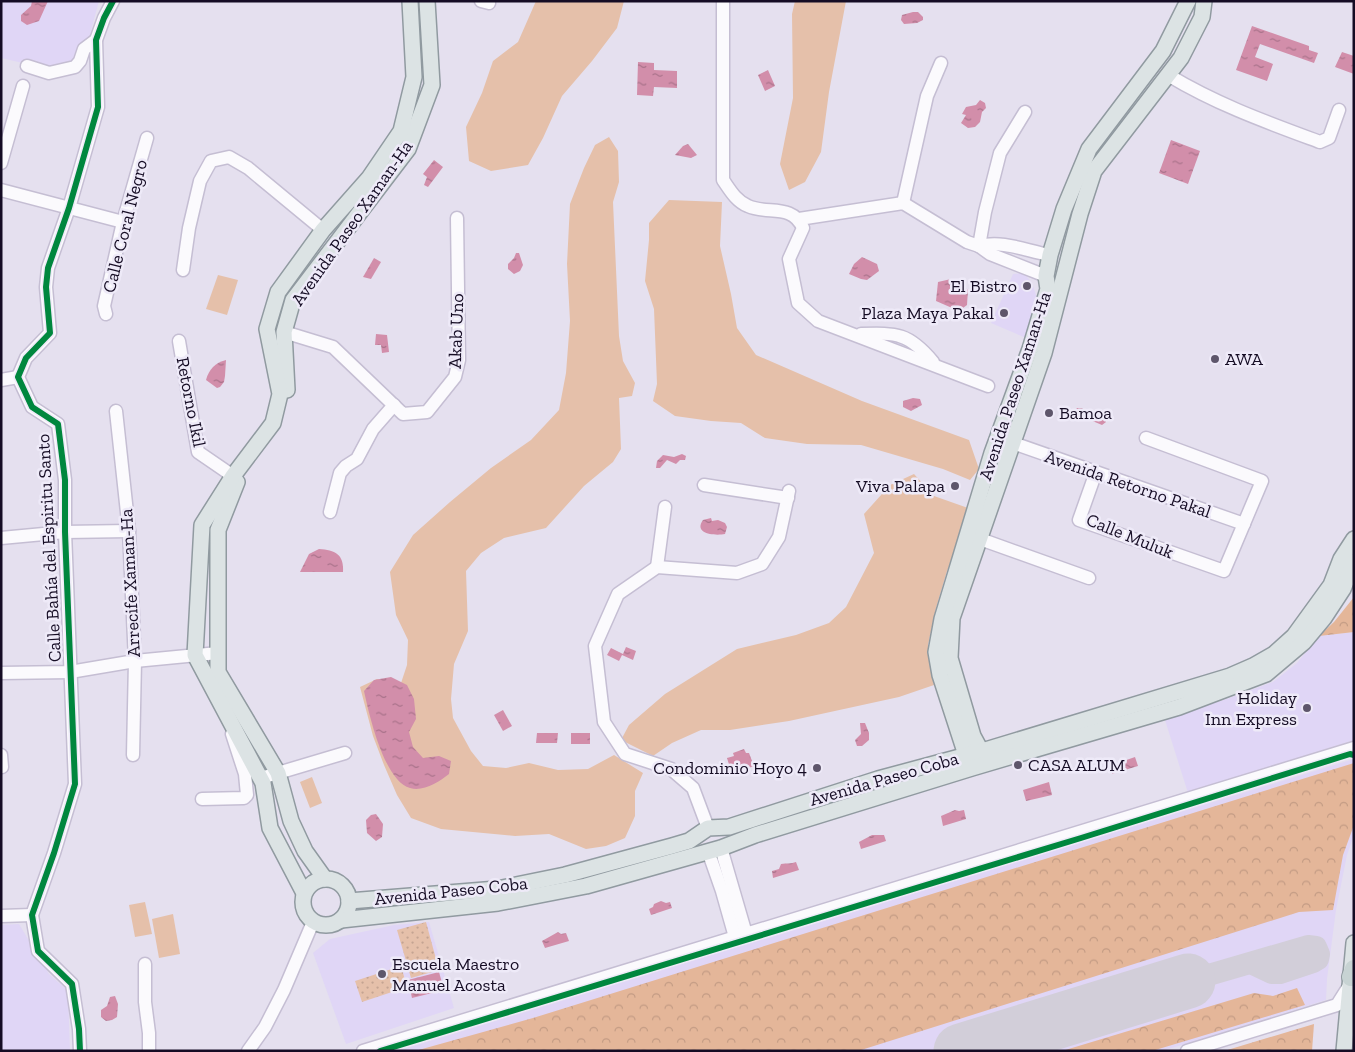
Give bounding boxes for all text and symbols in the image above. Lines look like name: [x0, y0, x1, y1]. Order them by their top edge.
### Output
street label: Avenida Paseo Xaman-Ha: [287, 136, 418, 310]
street label: Calle Coral Negro: [98, 157, 152, 295]
place label: El Bistro: [950, 275, 1017, 297]
marker: El Bistro: [1021, 280, 1033, 292]
street label: Avenida Paseo Xaman-Ha: [974, 289, 1056, 483]
street label: Akab Uno: [444, 293, 468, 369]
place label: Plaza Maya Pakal: [861, 302, 994, 324]
marker: Plaza Maya Pakal: [998, 307, 1010, 319]
place label: AWA: [1225, 348, 1263, 370]
marker: AWA: [1209, 353, 1221, 365]
street label: Retorno Ikil: [171, 355, 211, 449]
place label: Bamoa: [1059, 402, 1112, 424]
marker: Bamoa: [1043, 407, 1055, 419]
street label: Calle Bahía del Espiritu Santo: [32, 433, 66, 663]
street label: Avenida Retorno Pakal: [1042, 445, 1214, 523]
place label: Viva Palapa: [855, 475, 945, 497]
marker: Viva Palapa: [949, 480, 961, 492]
street label: Arrecife Xaman-Ha: [115, 508, 145, 658]
street label: Calle Muluk: [1083, 509, 1178, 564]
place label: Holiday Inn Express: [1205, 687, 1298, 730]
marker: Holiday Inn Express: [1301, 702, 1313, 714]
street label: Avenida Paseo Coba: [807, 747, 961, 811]
place label: CASA ALUM: [1028, 754, 1125, 776]
place label: Condominio Hoyo 4: [653, 757, 807, 779]
marker: CASA ALUM: [1012, 759, 1024, 771]
marker: Condominio Hoyo 4: [811, 762, 823, 774]
street label: Avenida Paseo Coba: [373, 872, 529, 910]
place label: Escuela Maestro Manuel Acosta: [392, 953, 519, 996]
marker: Escuela Maestro Manuel Acosta: [376, 968, 388, 980]

